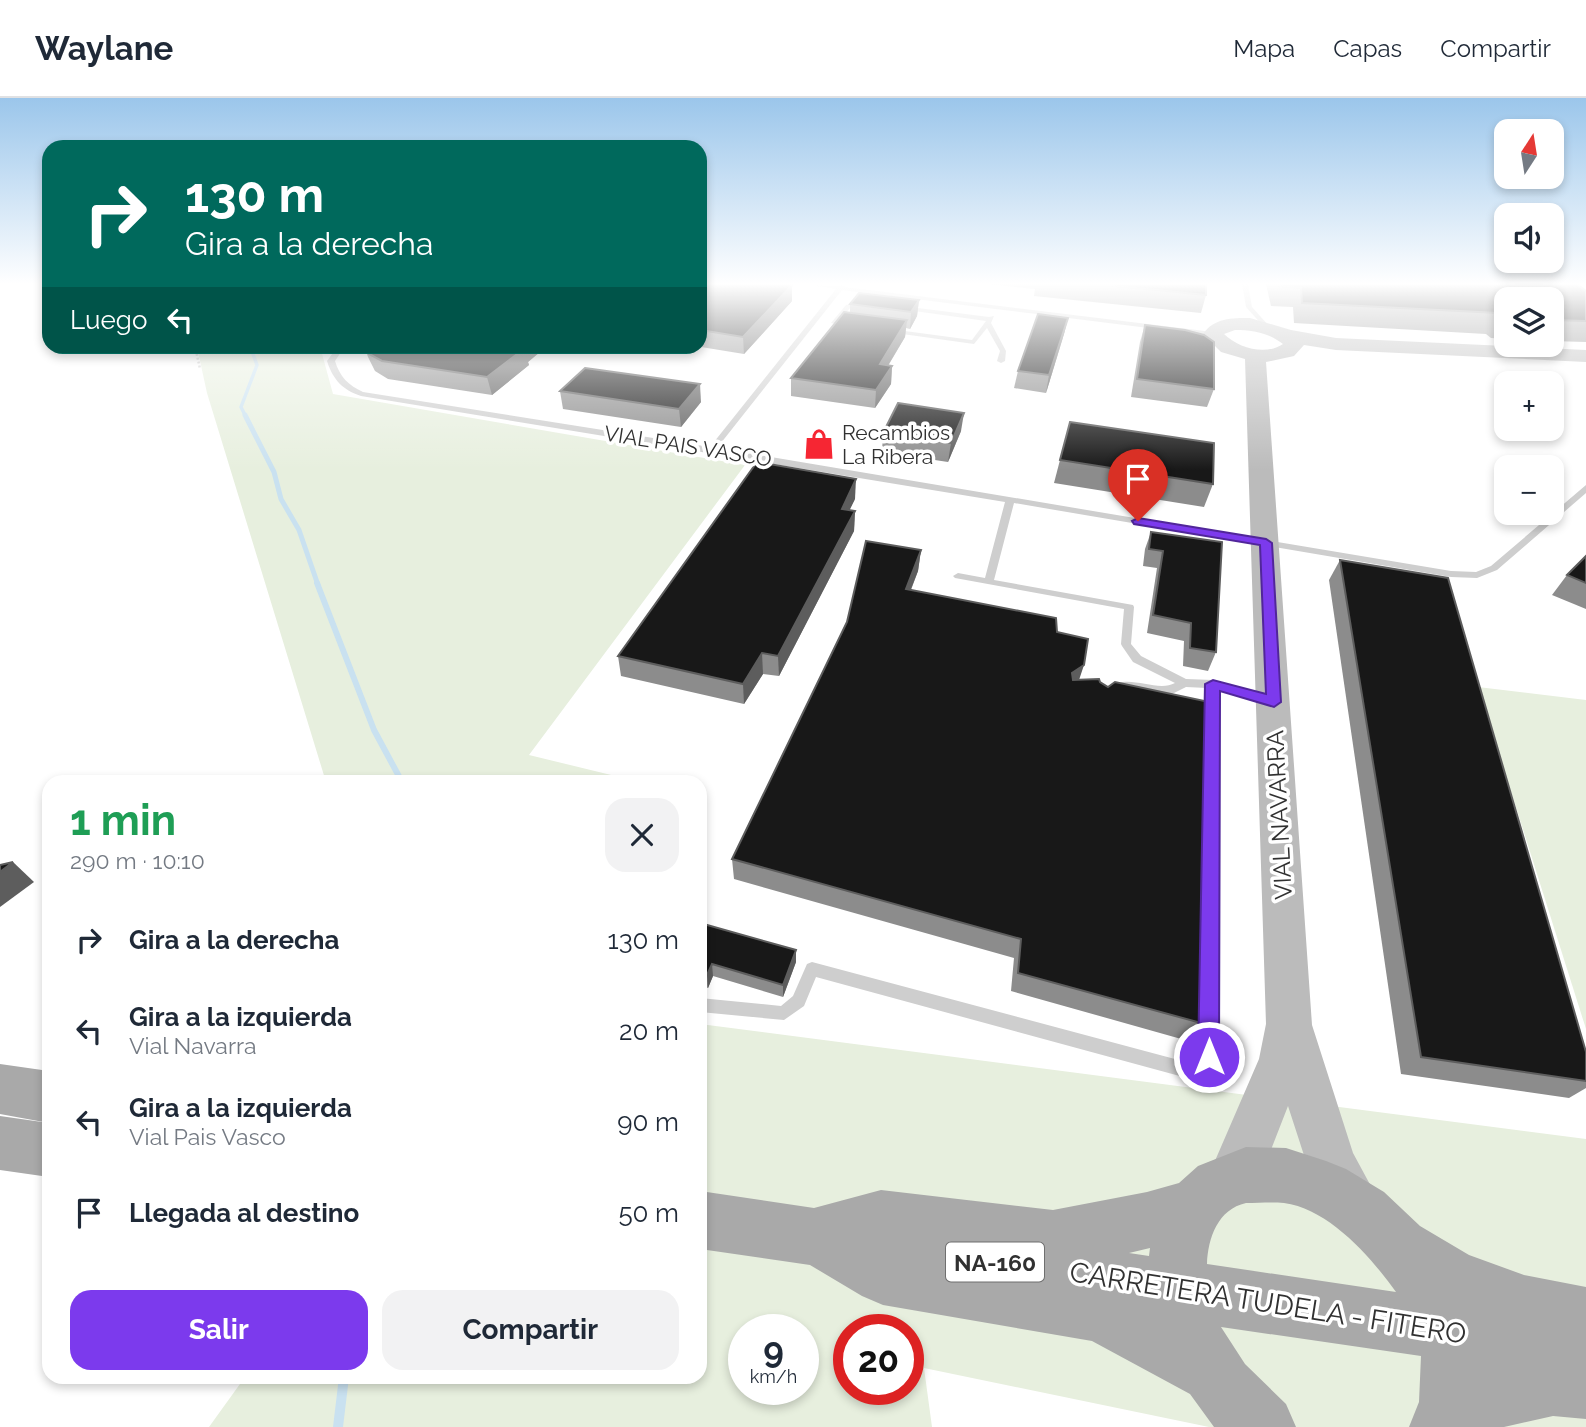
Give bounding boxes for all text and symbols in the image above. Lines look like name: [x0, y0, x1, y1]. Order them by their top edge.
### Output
text: Waylane: [35, 29, 173, 68]
text: Mapa: [1233, 34, 1295, 63]
text: Capas: [1333, 34, 1402, 63]
text: Compartir: [1440, 34, 1551, 63]
north arrow: [1494, 119, 1564, 189]
map controls: [1494, 119, 1564, 525]
text: 130 m: [185, 166, 324, 223]
icon: right: [70, 168, 161, 259]
button: sound: [1494, 203, 1564, 273]
text: Gira a la derecha: [185, 225, 433, 262]
button: layers: [1494, 287, 1564, 357]
icon: left: [161, 301, 199, 339]
text: Luego: [70, 305, 147, 335]
button: +: [1494, 371, 1564, 441]
street label: VIAL PAIS VASCO: [602, 420, 774, 472]
place label: Recambios La Ribera: [842, 420, 950, 469]
shop icon: Recambios La Ribera: [802, 427, 836, 461]
pin: [1108, 449, 1168, 521]
button: −: [1494, 455, 1564, 525]
icon: arrive: [1119, 460, 1157, 498]
street label: VIAL NAVARRA: [1260, 729, 1298, 901]
text: 1 min: [70, 796, 176, 845]
button: close: [605, 798, 679, 872]
text: 290 m · 10:10: [70, 847, 205, 874]
icon: right: [70, 921, 108, 959]
text: Gira a la derecha: [129, 925, 339, 955]
text: 130 m: [608, 925, 679, 955]
text: Gira a la izquierda: [129, 1002, 352, 1032]
icon: left: [70, 1012, 108, 1050]
text: 20 m: [619, 1016, 679, 1046]
position arrow: [1172, 1020, 1246, 1094]
text: Vial Navarra: [129, 1032, 257, 1059]
text: Gira a la izquierda: [129, 1093, 352, 1123]
icon: left: [70, 1103, 108, 1141]
text: 90 m: [617, 1107, 679, 1137]
text: Vial Pais Vasco: [129, 1123, 286, 1150]
icon: arrive: [70, 1194, 108, 1232]
text: Llegada al destino: [129, 1198, 359, 1228]
text: 50 m: [618, 1198, 679, 1228]
road number: NA-160: [946, 1242, 1044, 1282]
street label: CARRETERA TUDELA - FITERO: [1067, 1255, 1469, 1351]
button: Salir: [70, 1290, 368, 1370]
button: Compartir: [382, 1290, 679, 1370]
speed limit sign: 20: [833, 1314, 924, 1405]
text: 9: [763, 1330, 784, 1371]
text: km/h: [750, 1366, 797, 1387]

